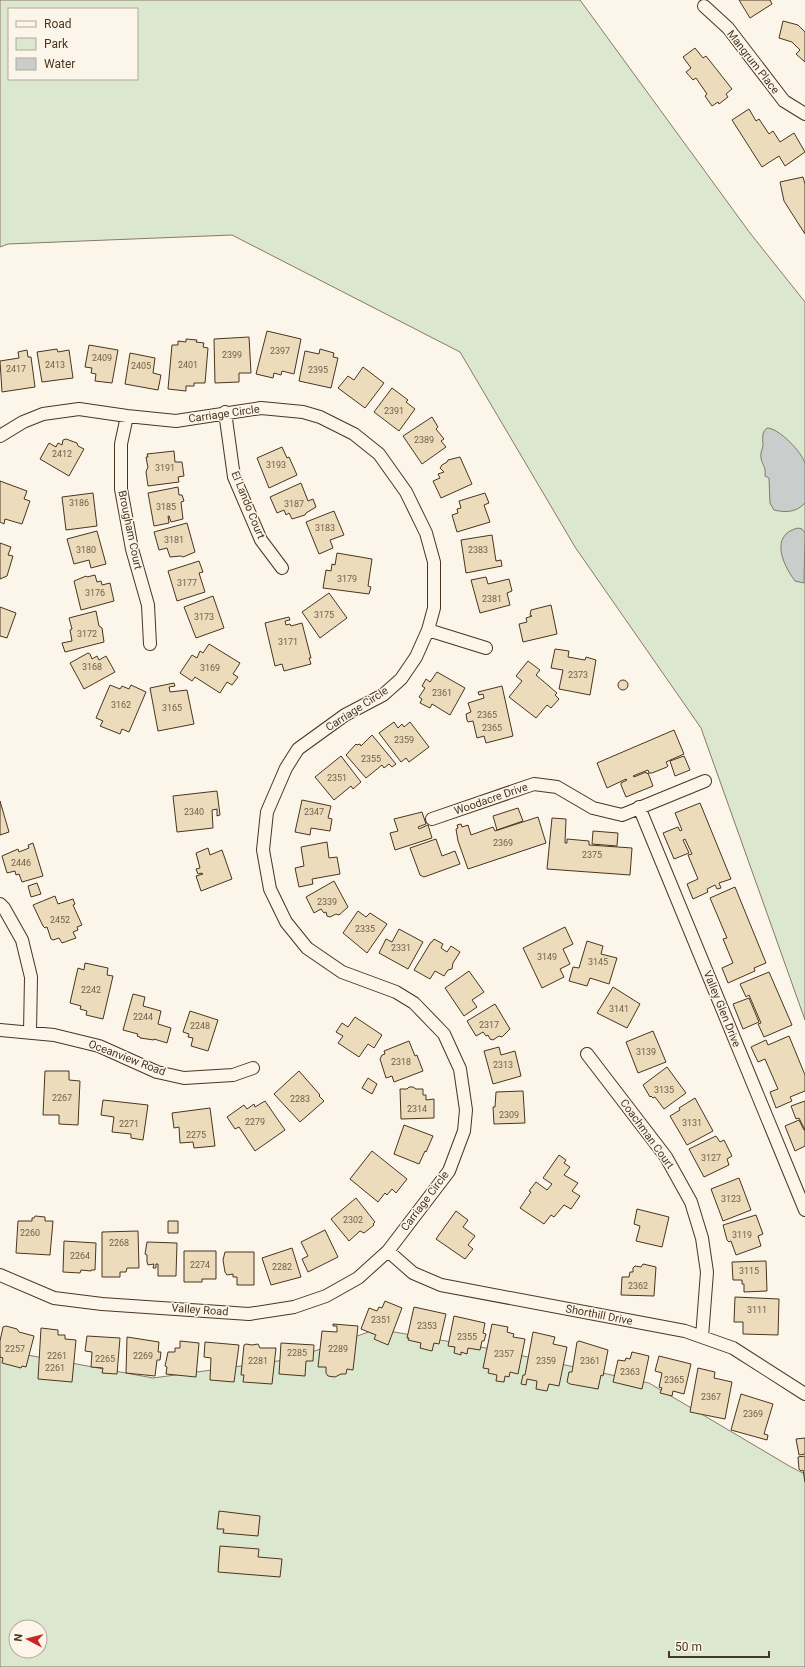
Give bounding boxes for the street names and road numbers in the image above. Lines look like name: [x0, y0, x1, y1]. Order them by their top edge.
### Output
street label: Mangrum Place: [724, 28, 782, 97]
street label: Carriage Circle: [188, 403, 261, 425]
street label: El Lando Court: [228, 469, 268, 541]
street label: Brougham Court: [115, 489, 145, 571]
street label: Carriage Circle: [323, 684, 391, 734]
street label: Woodacre Drive: [452, 780, 530, 818]
street label: Valley Glen Drive: [701, 969, 743, 1049]
street label: Oceanview Road: [87, 1037, 167, 1079]
street label: Coachman Court: [617, 1097, 677, 1172]
street label: Carriage Circle: [398, 1168, 452, 1234]
street label: Valley Road: [171, 1302, 229, 1318]
street label: Shorthill Drive: [564, 1302, 634, 1328]

